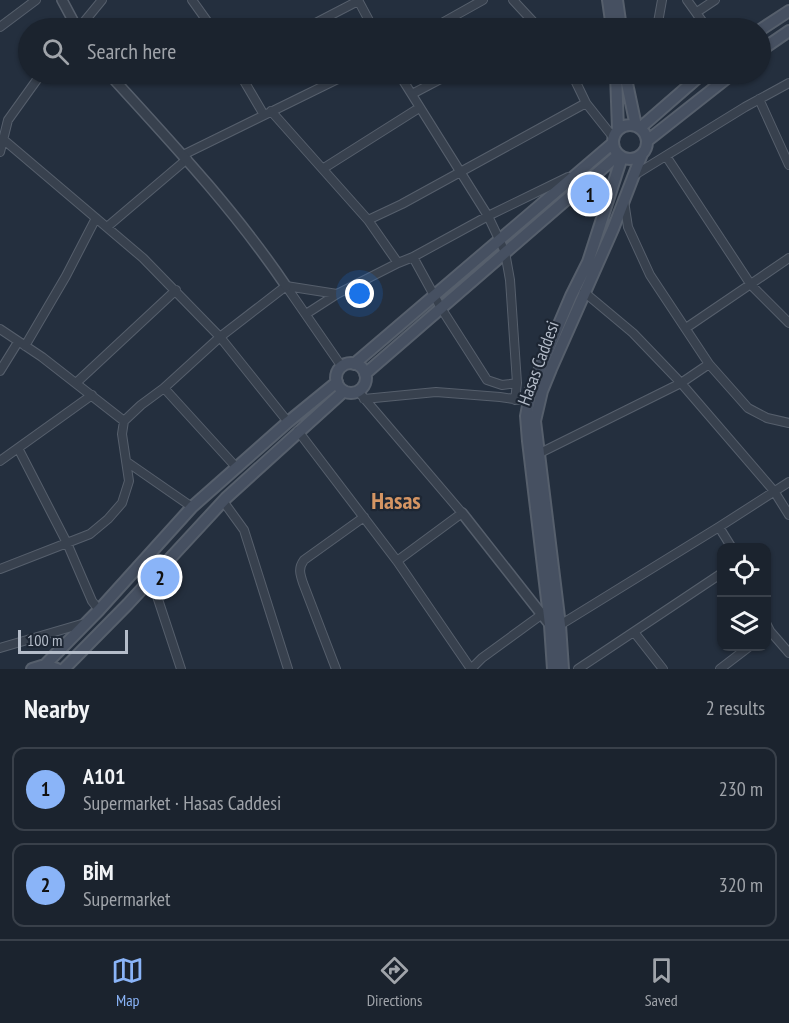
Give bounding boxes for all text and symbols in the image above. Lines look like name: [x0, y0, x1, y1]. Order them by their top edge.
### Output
search box: [18, 18, 771, 84]
icon: search: [39, 35, 72, 68]
text: Search here: [87, 37, 176, 65]
pin: 1: [570, 172, 610, 216]
your location: [345, 279, 374, 308]
street label: Hasas Caddesi: [512, 318, 564, 408]
district label: Hasas: [371, 485, 421, 516]
map controls: [717, 543, 771, 651]
button: locate: [717, 543, 771, 597]
pin: 2: [140, 554, 180, 600]
button: layers: [717, 597, 771, 651]
scale bar: [18, 627, 128, 654]
text: 100 m: [27, 630, 62, 650]
text: Nearby: [24, 692, 89, 725]
text: 2 results: [706, 695, 765, 721]
text: A101: [83, 762, 126, 790]
text: 1: [41, 776, 50, 802]
text: 230 m: [719, 776, 763, 802]
text: Supermarket · Hasas Caddesi: [83, 790, 281, 816]
text: BİM: [83, 858, 114, 886]
text: 2: [41, 872, 50, 898]
text: 320 m: [719, 872, 763, 898]
text: Supermarket: [83, 886, 171, 912]
tab: Map: [111, 954, 144, 1010]
tab: Directions: [367, 954, 422, 1010]
tab: Saved: [645, 954, 678, 1010]

